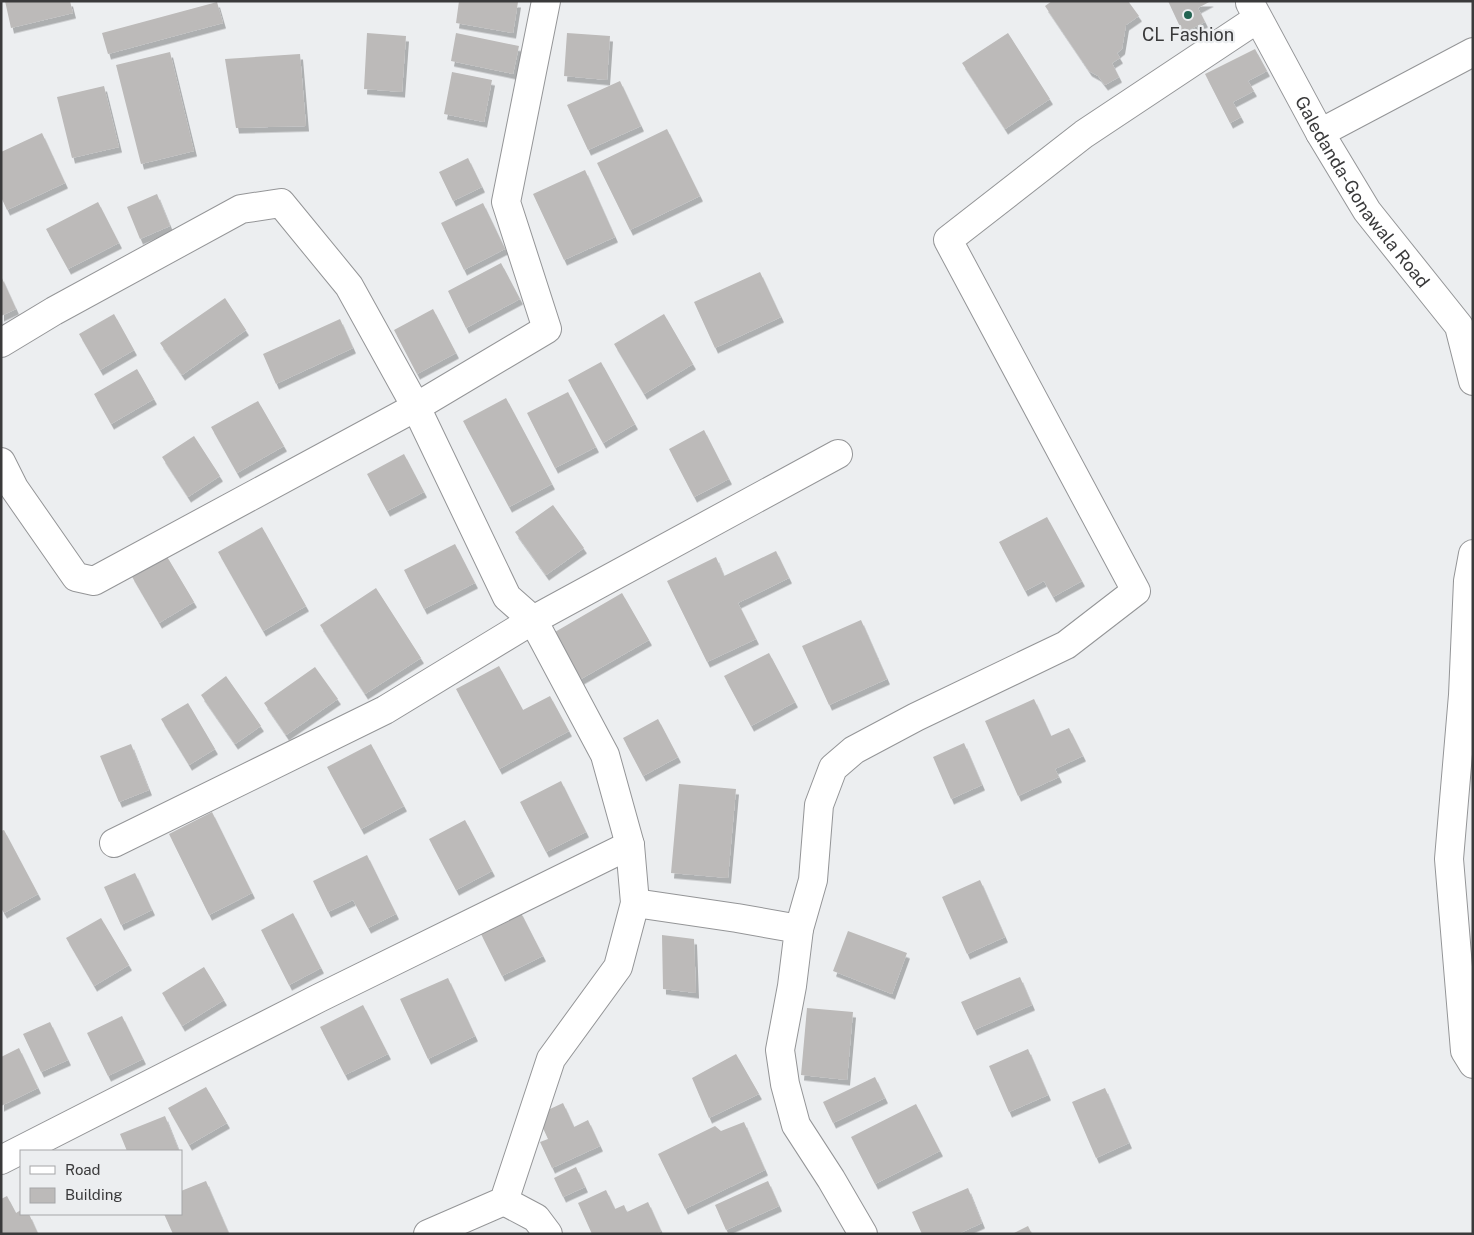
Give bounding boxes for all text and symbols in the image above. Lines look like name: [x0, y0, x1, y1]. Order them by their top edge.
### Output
marker: CL Fashion: [1182, 9, 1194, 21]
place label: CL Fashion: [1142, 24, 1234, 45]
street label: Galedanda-Gonawala Road: [1291, 92, 1434, 291]
legend: [20, 1150, 182, 1215]
text: Road: [65, 1161, 101, 1178]
text: Building: [65, 1186, 123, 1203]

